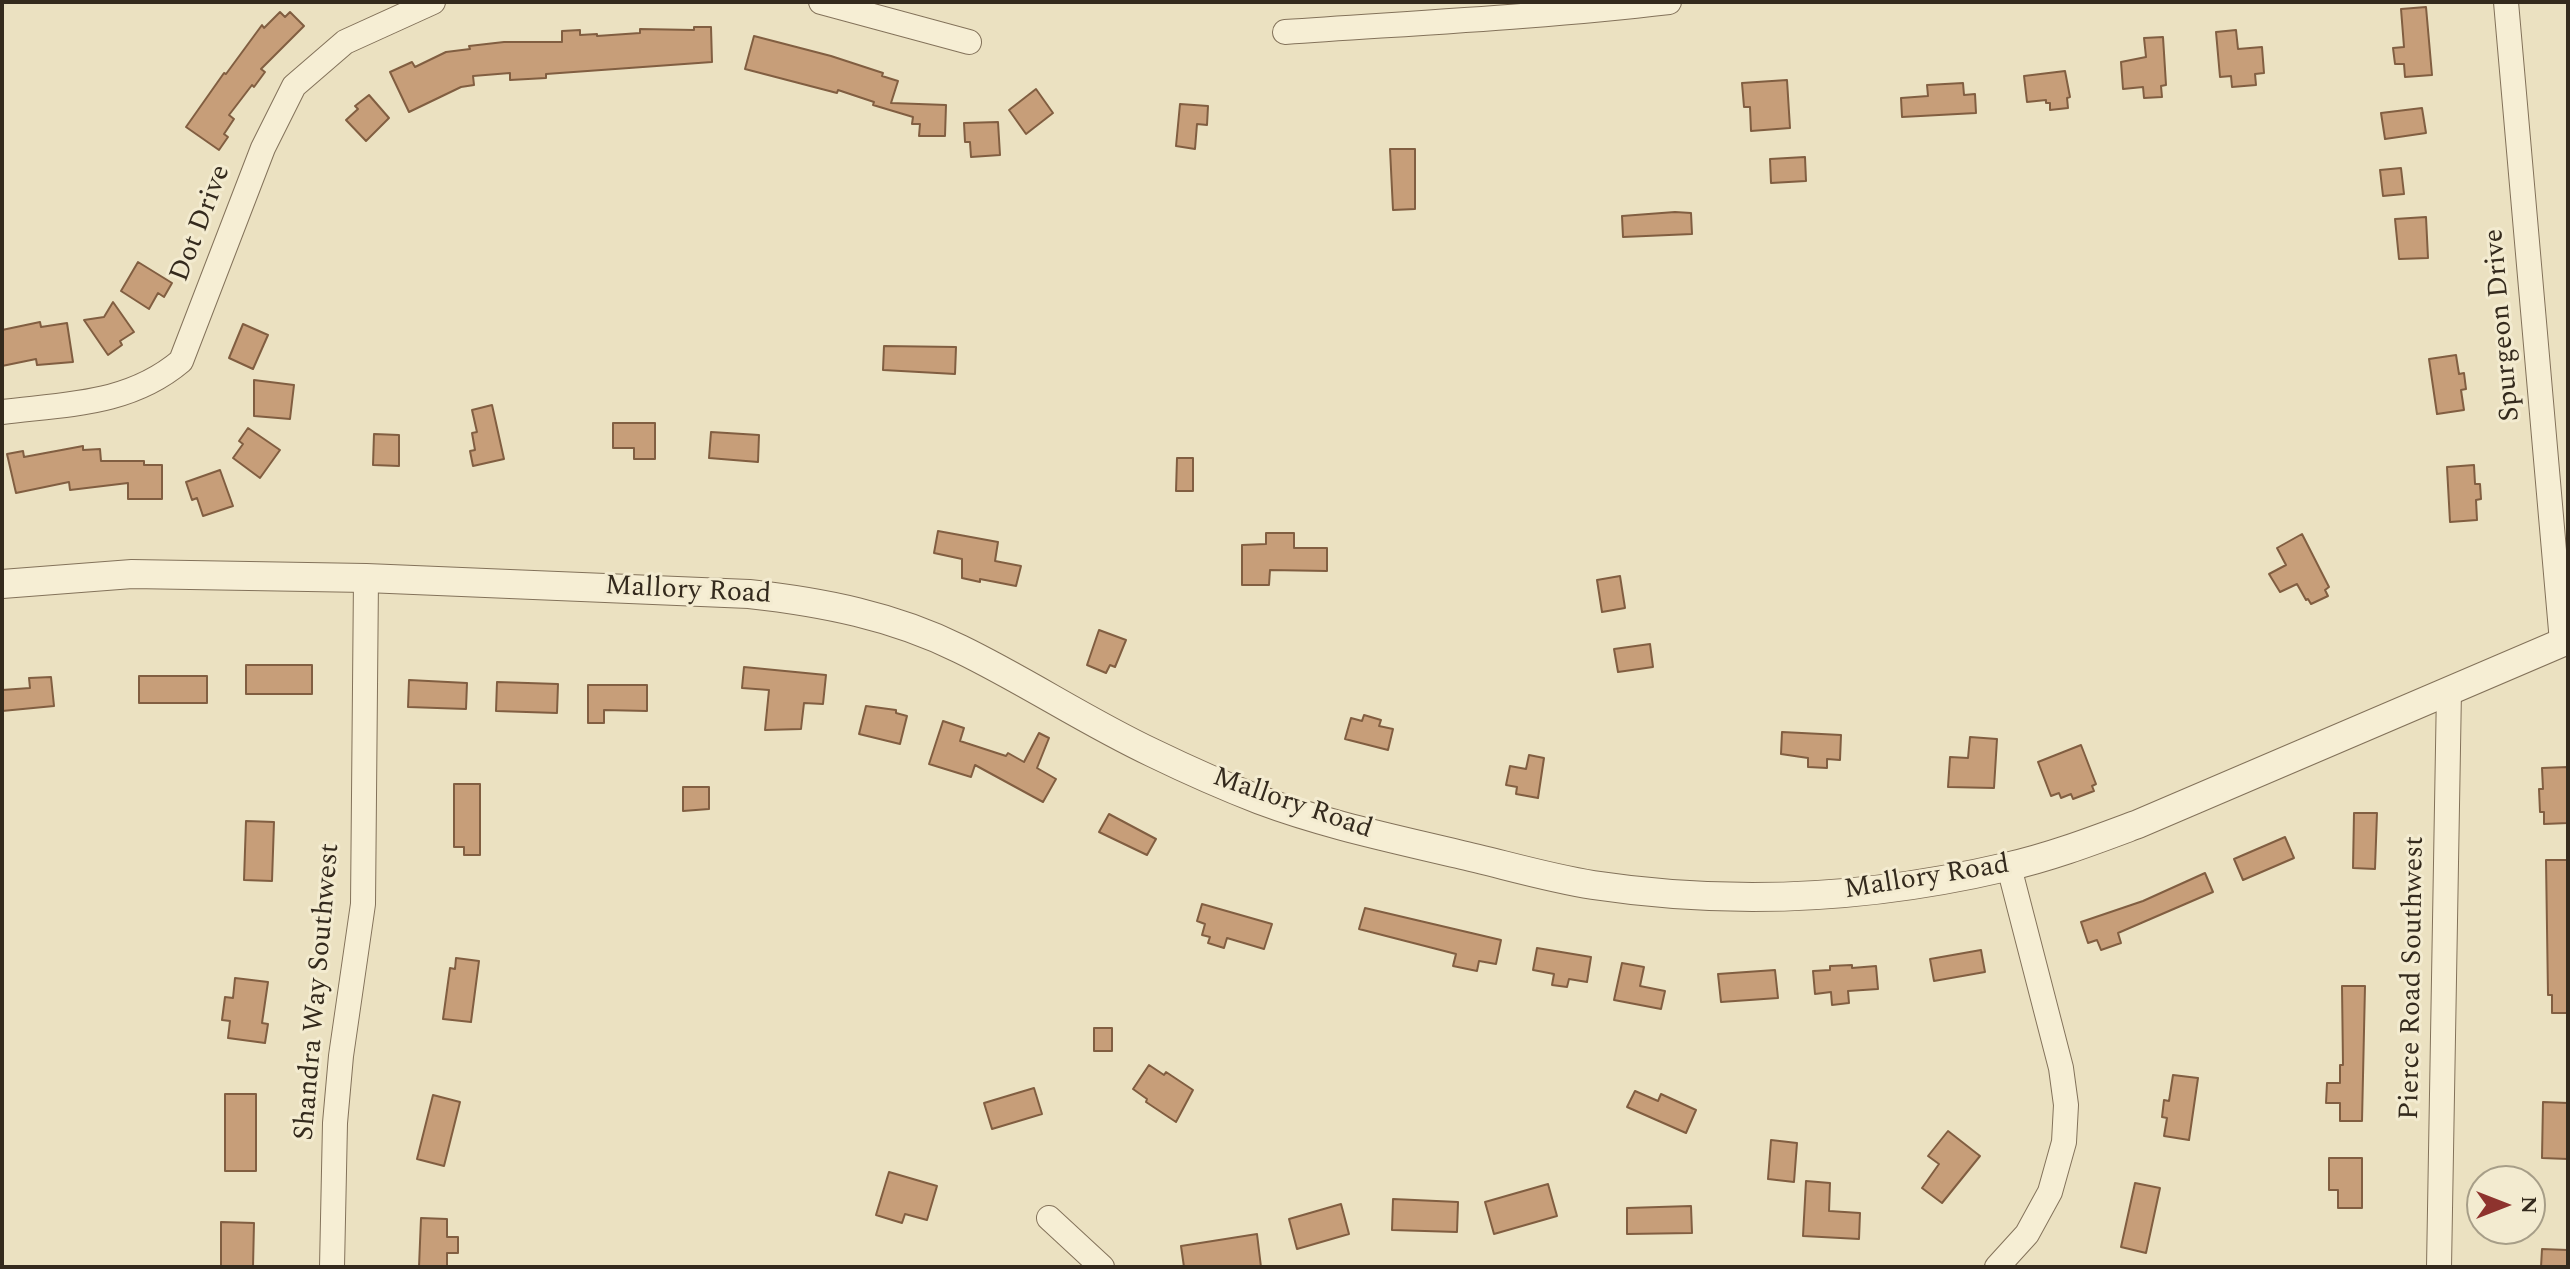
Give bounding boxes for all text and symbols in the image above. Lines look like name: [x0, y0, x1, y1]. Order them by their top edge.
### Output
street label: Dot Drive: [164, 161, 240, 287]
street label: Spurgeon Drive: [2479, 227, 2529, 423]
street label: Mallory Road: [604, 571, 772, 613]
street label: Mallory Road: [1208, 762, 1376, 848]
street label: Pierce Road Southwest: [2395, 836, 2433, 1120]
street label: Shandra Way Southwest: [289, 842, 349, 1142]
street label: Mallory Road: [1842, 849, 2012, 909]
north arrow: [2466, 1165, 2546, 1245]
text: N: [2512, 1196, 2545, 1214]

